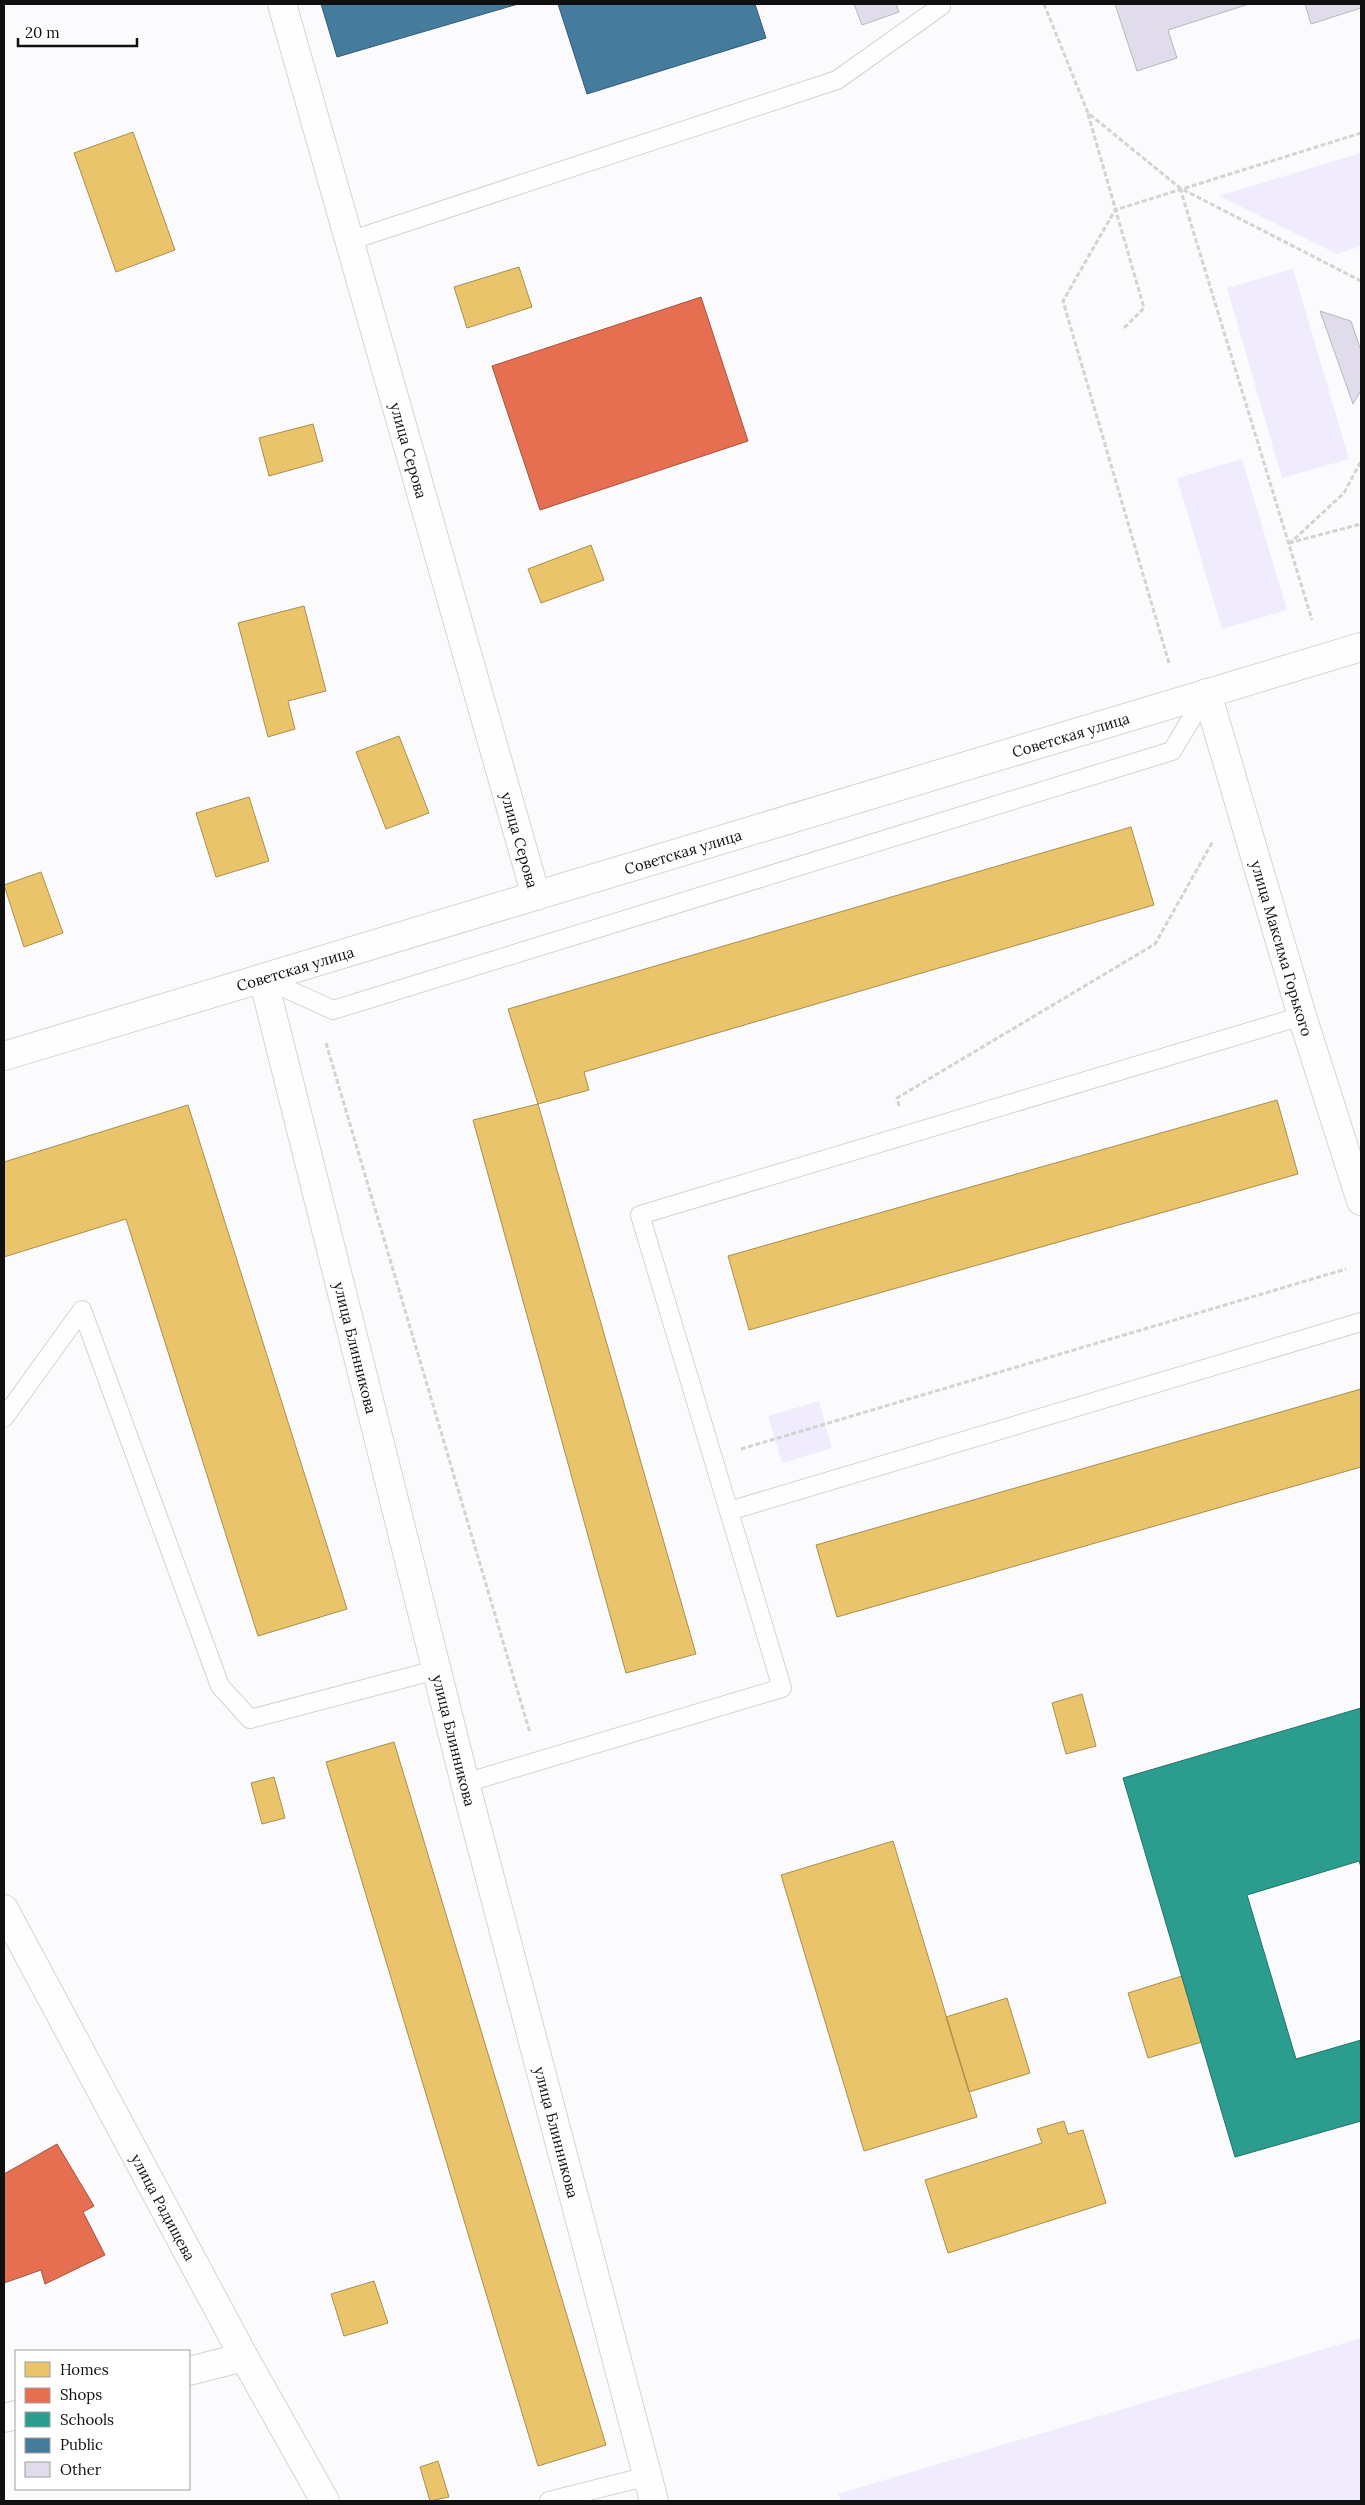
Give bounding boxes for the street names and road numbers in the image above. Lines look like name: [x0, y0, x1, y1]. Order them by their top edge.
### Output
street label: улица Серова: [386, 400, 432, 501]
street label: Советская улица: [1010, 708, 1132, 761]
street label: улица Серова: [497, 790, 543, 890]
street label: Советская улица: [622, 825, 744, 878]
street label: улица Максима Горького: [1247, 858, 1317, 1039]
street label: Советская улица: [234, 942, 356, 995]
street label: улица Блинникова: [330, 1280, 381, 1416]
street label: улица Блинникова: [429, 1672, 480, 1809]
street label: улица Блинникова: [531, 2064, 583, 2200]
street label: улица Радищева: [127, 2150, 200, 2264]

